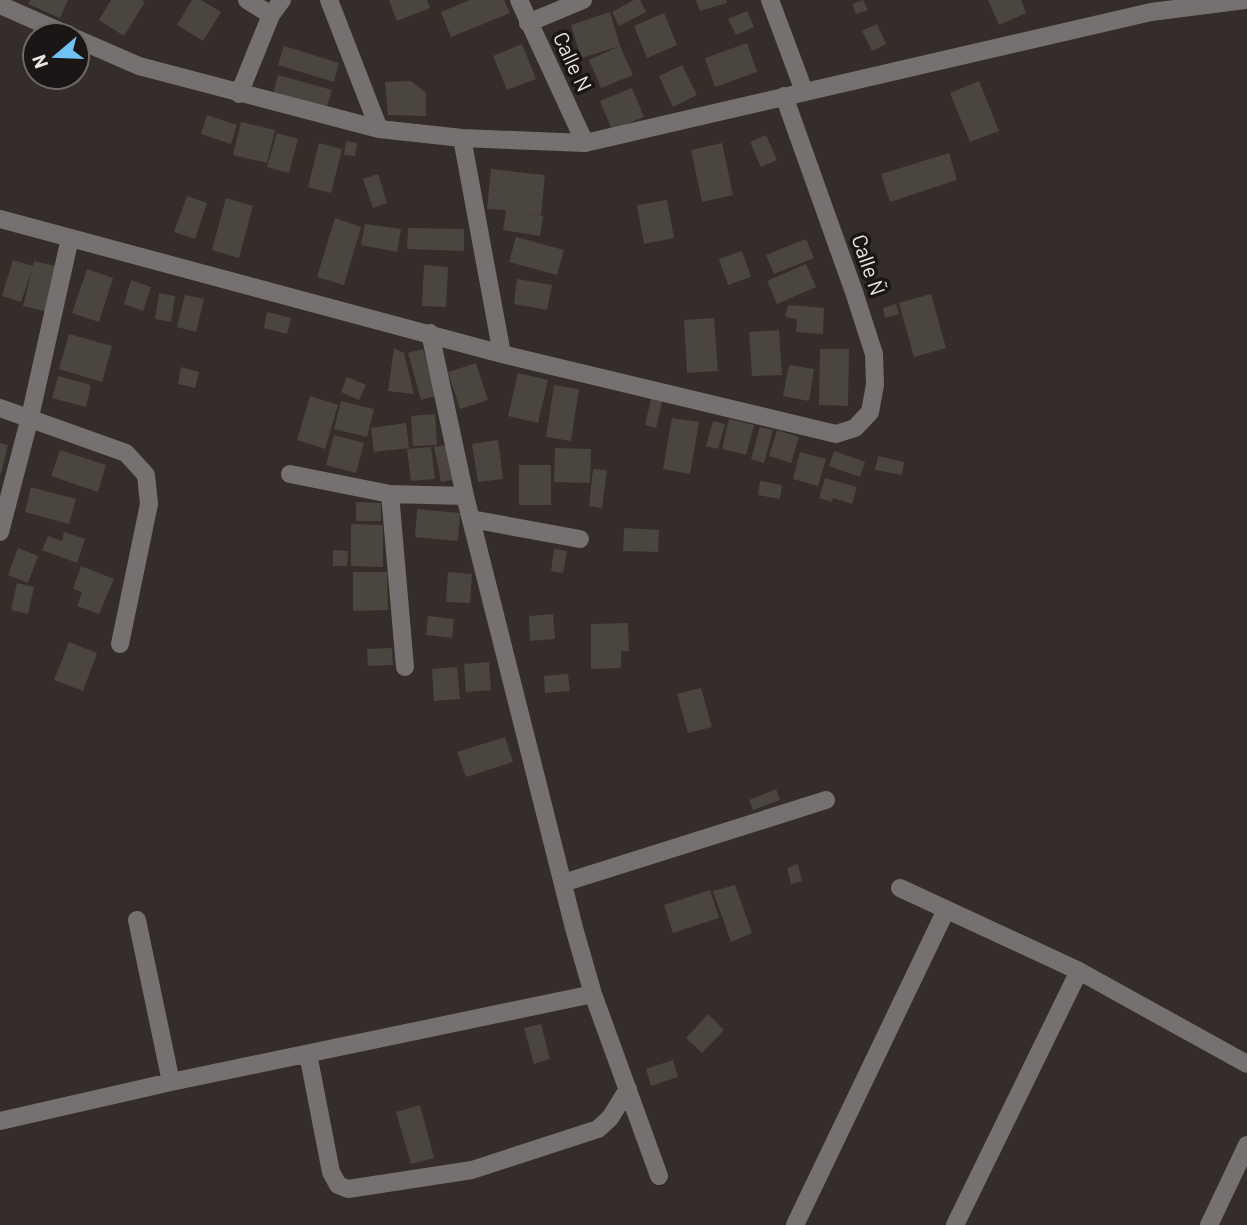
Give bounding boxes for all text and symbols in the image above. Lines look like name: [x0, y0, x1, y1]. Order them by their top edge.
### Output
north arrow: [21, 21, 91, 91]
street label: Calle N: [549, 28, 598, 95]
text: N: [27, 52, 52, 71]
street label: Calle Ñ: [847, 231, 891, 298]

